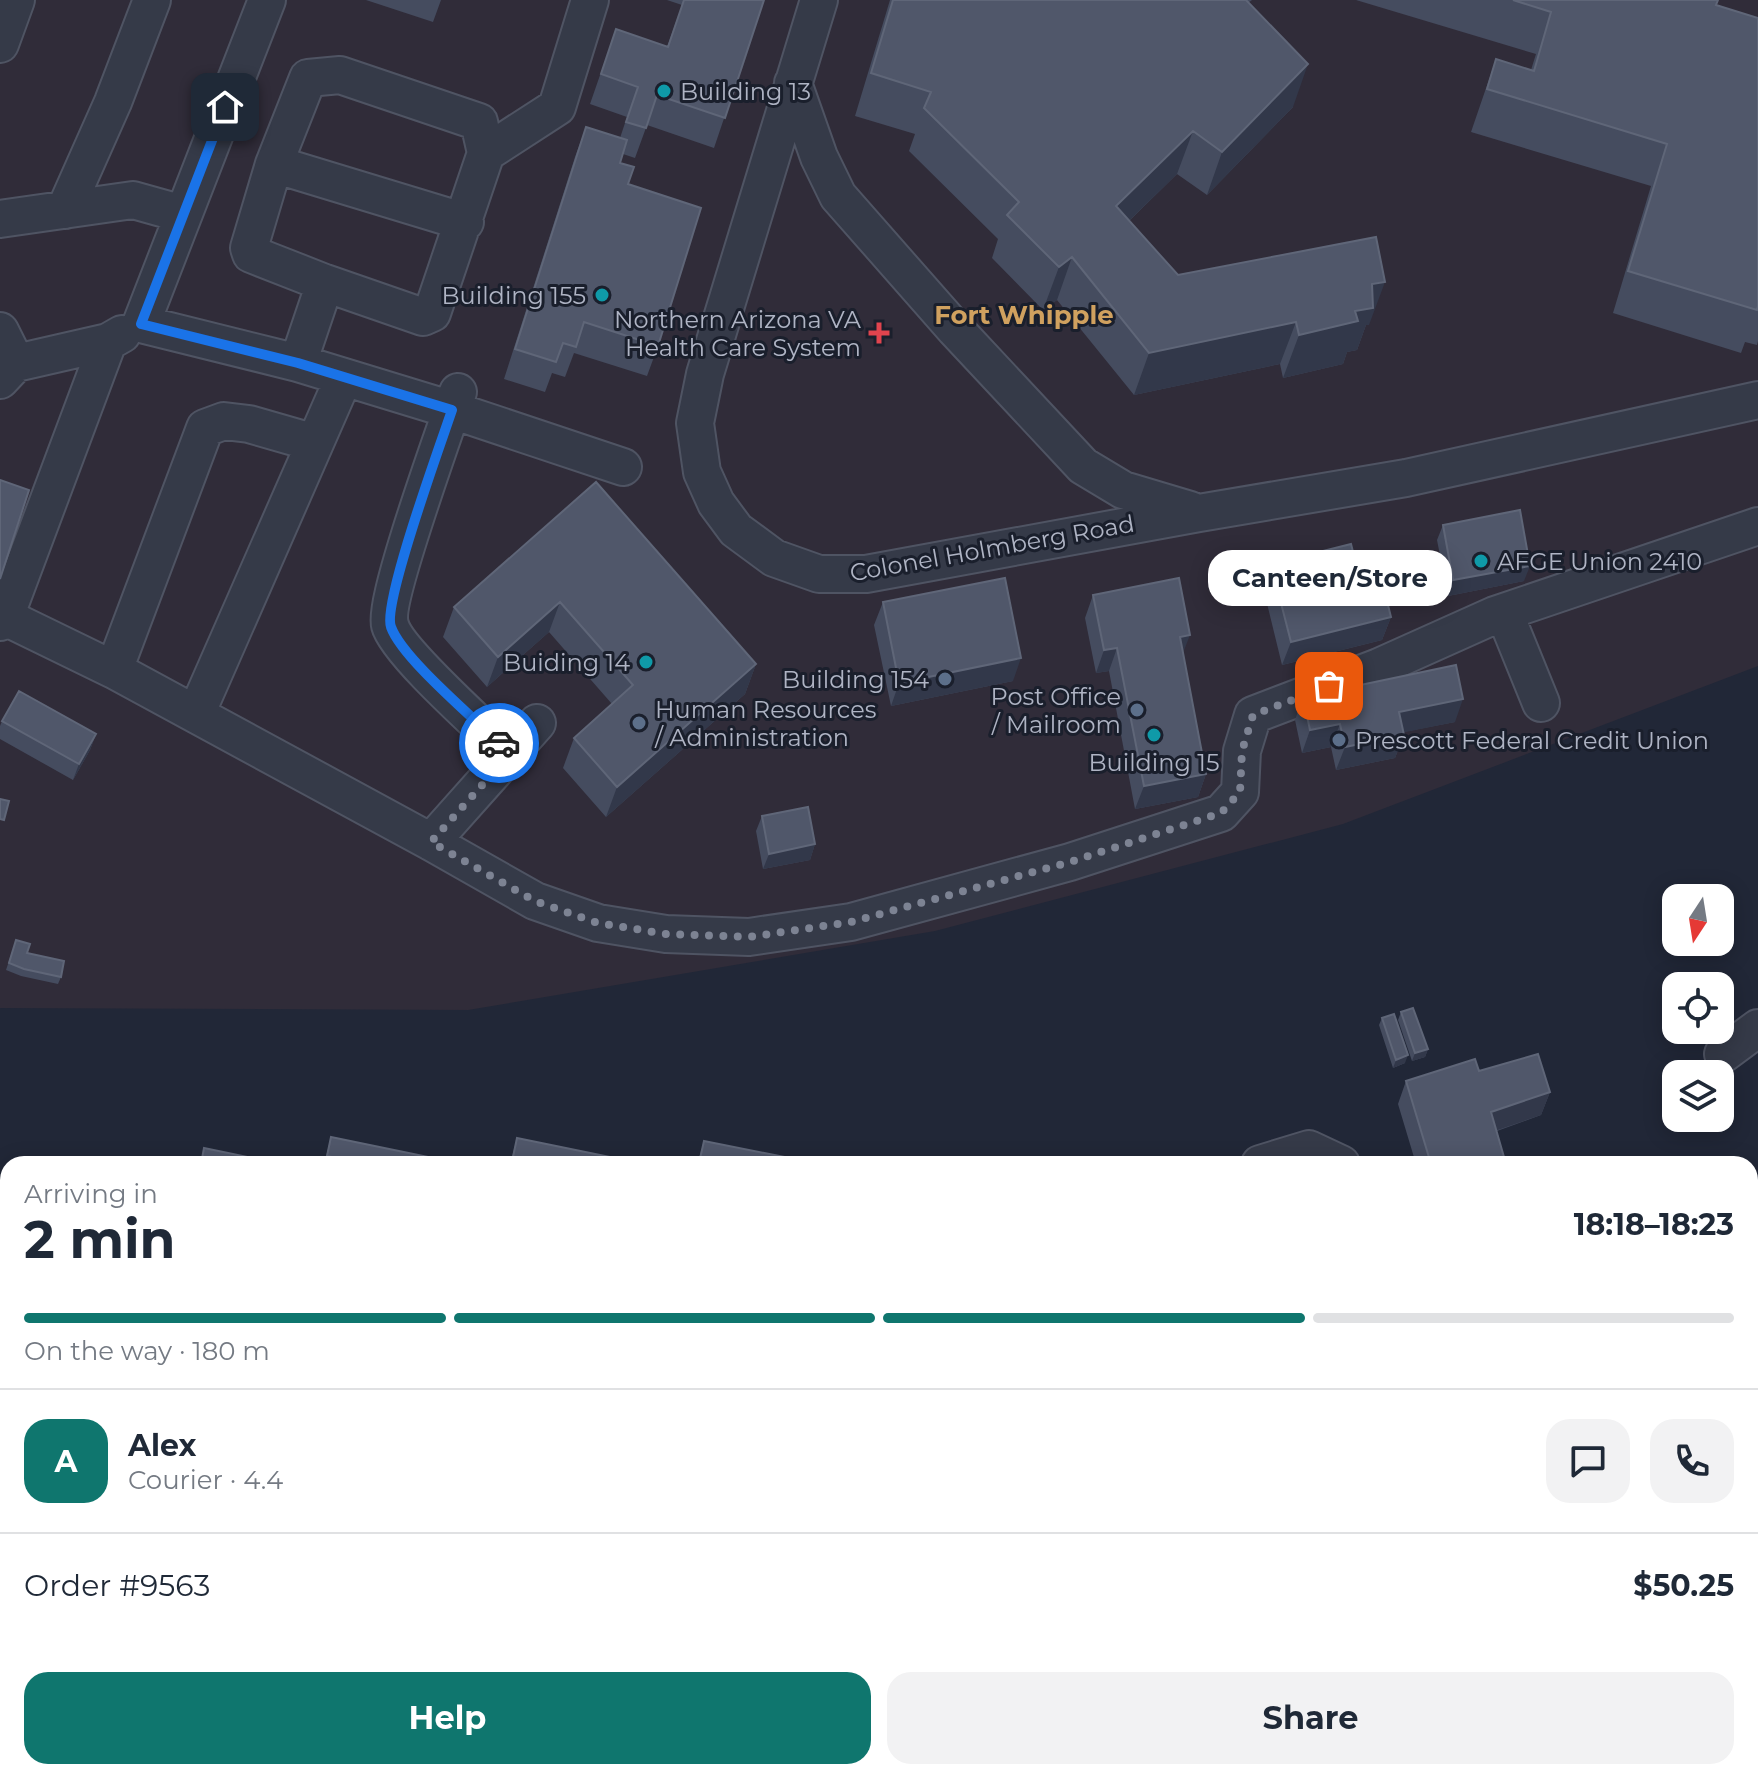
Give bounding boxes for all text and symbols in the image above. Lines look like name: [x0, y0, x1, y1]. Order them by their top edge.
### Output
pin: [191, 73, 259, 141]
place label: Building 13: [680, 77, 811, 106]
marker: Building 13: [655, 82, 673, 100]
icon: home: [203, 85, 247, 129]
place label: Building 155: [441, 281, 586, 310]
marker: Building 155: [593, 286, 611, 304]
district label: Fort Whipple: [934, 299, 1114, 331]
place label: Northern Arizona VA Health Care System: [614, 305, 862, 362]
marker: Northern Arizona VA Health Care System: [868, 322, 890, 344]
street label: Colonel Holmberg Road: [847, 509, 1137, 587]
place label: AFGE Union 2410: [1497, 547, 1702, 576]
callout: Canteen/Store: [1207, 550, 1451, 606]
marker: AFGE Union 2410: [1472, 552, 1490, 570]
text: Canteen/Store: [1232, 562, 1428, 594]
place label: Buiding 14: [503, 648, 630, 677]
pin: [1295, 652, 1363, 720]
marker: Buiding 14: [637, 653, 655, 671]
icon: bag: [1307, 664, 1351, 708]
place label: Building 154: [782, 665, 929, 694]
marker: Building 154: [936, 670, 954, 688]
place label: Post Office / Mailroom: [991, 682, 1121, 739]
place label: Human Resources / Administration: [654, 695, 876, 752]
marker: Post Office / Mailroom: [1128, 701, 1146, 719]
courier: [459, 703, 539, 783]
marker: Human Resources / Administration: [630, 714, 648, 732]
icon: car: [477, 721, 521, 765]
marker: Building 15: [1145, 726, 1163, 744]
place label: Prescott Federal Credit Union: [1355, 726, 1709, 755]
marker: Prescott Federal Credit Union: [1330, 731, 1348, 749]
place label: Building 15: [1088, 748, 1220, 777]
north arrow: [1662, 884, 1734, 956]
map controls: [1662, 884, 1734, 1132]
button: locate: [1662, 972, 1734, 1044]
button: layers: [1662, 1060, 1734, 1132]
text: Arriving in: [24, 1178, 158, 1210]
text: 18:18–18:23: [1574, 1206, 1734, 1243]
text: 2 min: [24, 1208, 176, 1271]
text: On the way · 180 m: [24, 1335, 270, 1367]
button: chat: [1546, 1419, 1630, 1503]
button: phone: [1650, 1419, 1734, 1503]
text: Alex: [128, 1427, 196, 1464]
text: A: [55, 1443, 77, 1480]
text: Courier · 4.4: [128, 1464, 283, 1496]
text: Order #9563: [24, 1567, 211, 1604]
text: $50.25: [1633, 1567, 1734, 1604]
button: Help: [24, 1672, 871, 1764]
button: Share: [887, 1672, 1734, 1764]

